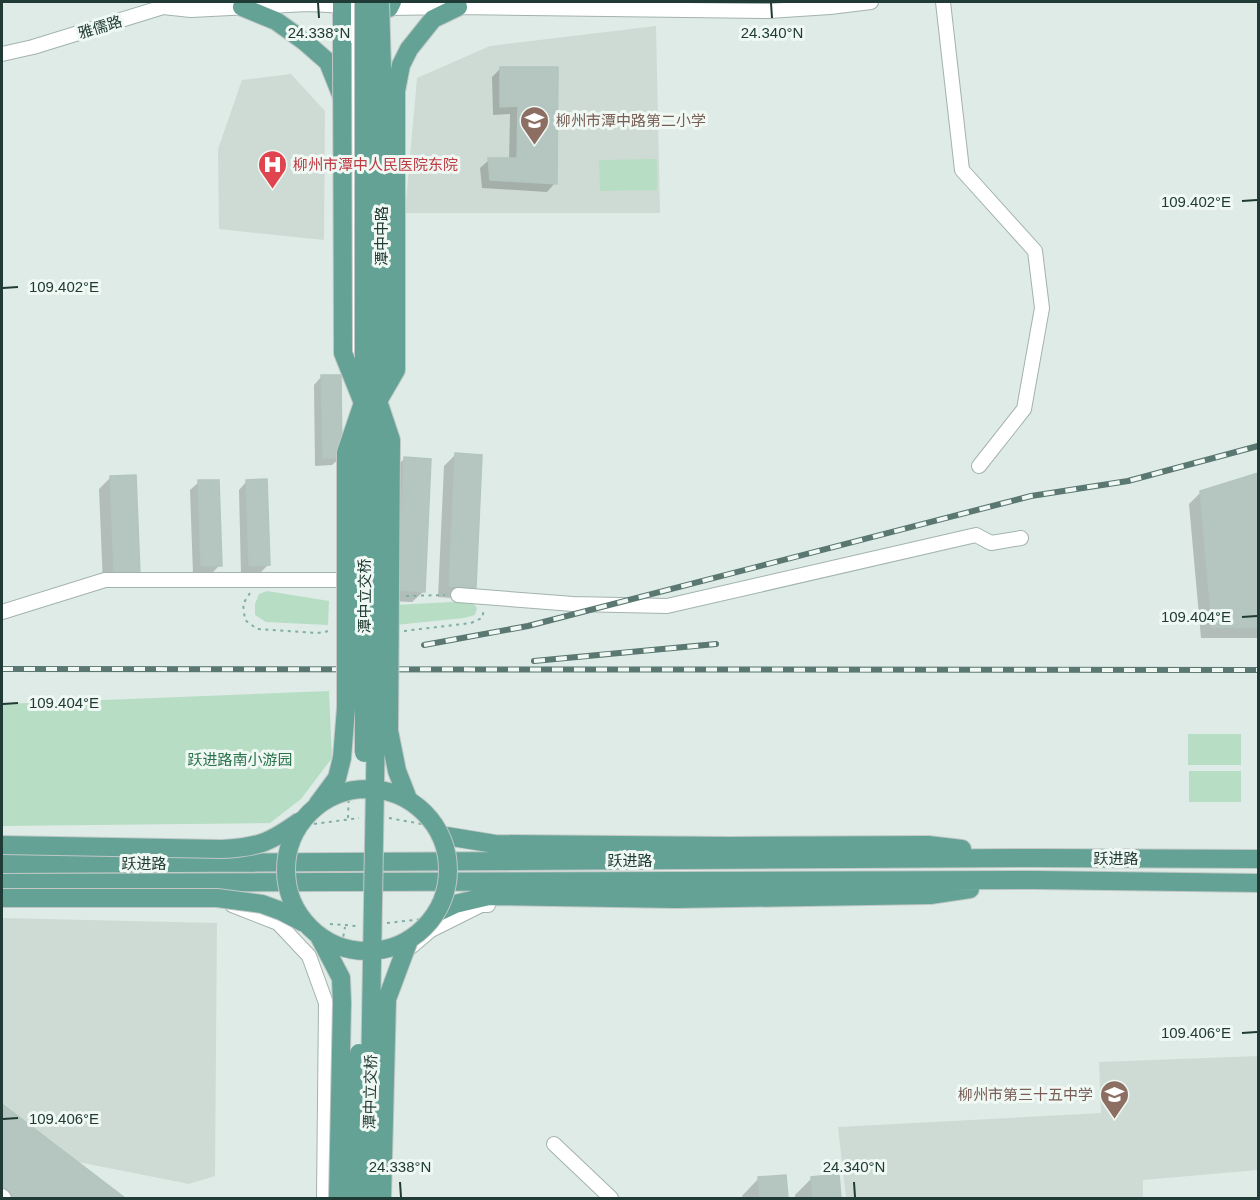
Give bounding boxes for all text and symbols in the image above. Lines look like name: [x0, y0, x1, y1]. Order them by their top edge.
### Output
street label: 雅儒路: [76, 12, 124, 42]
text: 24.338°N: [288, 24, 350, 41]
text: 24.340°N: [741, 24, 803, 41]
school or university icon: 柳州市潭中路第二小学: [519, 104, 551, 146]
place label: 柳州市潭中路第二小学: [556, 112, 706, 129]
hospital icon: 柳州市潭中人民医院东院: [256, 148, 288, 190]
place label: 柳州市潭中人民医院东院: [293, 156, 458, 173]
text: 109.402°E: [1161, 193, 1231, 210]
street label: 潭中中路: [373, 206, 390, 266]
text: 109.402°E: [29, 278, 99, 295]
street label: 潭中立交桥: [356, 558, 373, 634]
text: 109.404°E: [1161, 608, 1231, 625]
text: 109.404°E: [29, 694, 99, 711]
park label: 跃进路南小游园: [187, 751, 293, 768]
street label: 跃进路: [1093, 850, 1139, 867]
street label: 跃进路: [607, 852, 653, 869]
street label: 跃进路: [121, 855, 167, 872]
text: 109.406°E: [1161, 1024, 1231, 1041]
street label: 潭中立交桥: [361, 1054, 379, 1130]
school or university icon: 柳州市第三十五中学: [1098, 1078, 1130, 1120]
place label: 柳州市第三十五中学: [958, 1086, 1093, 1103]
text: 109.406°E: [29, 1110, 99, 1127]
text: 24.338°N: [369, 1158, 431, 1175]
text: 24.340°N: [823, 1158, 885, 1175]

